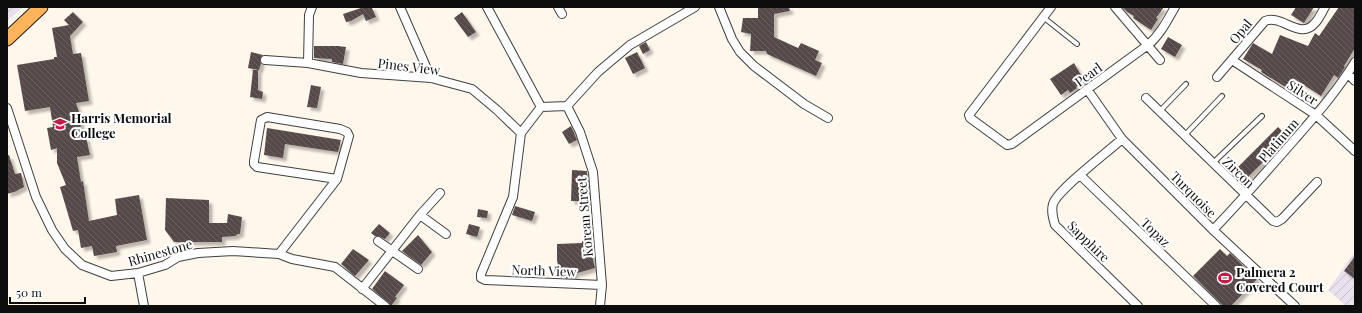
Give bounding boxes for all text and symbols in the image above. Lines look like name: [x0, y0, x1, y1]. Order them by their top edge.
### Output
street label: Opal: [1225, 15, 1255, 47]
street label: Pines View: [377, 54, 441, 78]
street label: Pearl: [1071, 58, 1105, 90]
street label: Silver: [1284, 76, 1322, 108]
place label: Harris Memorial College: [71, 109, 172, 141]
street label: Platinum: [1254, 114, 1302, 166]
school or university icon: Harris Memorial College: [52, 116, 68, 132]
street label: Zircon: [1219, 153, 1259, 192]
street label: Turquoise: [1167, 167, 1221, 221]
street label: Korean Street: [572, 176, 596, 258]
street label: Topaz: [1138, 214, 1174, 250]
street label: Sapphire: [1064, 217, 1114, 266]
street label: Rhinestone: [126, 235, 195, 269]
street label: North View: [511, 260, 577, 280]
place label: Palmera 2 Covered Court: [1236, 263, 1324, 295]
sports icon: Palmera 2 Covered Court: [1217, 270, 1233, 286]
scale bar: [10, 279, 85, 305]
text: 50 m: [16, 284, 42, 300]

